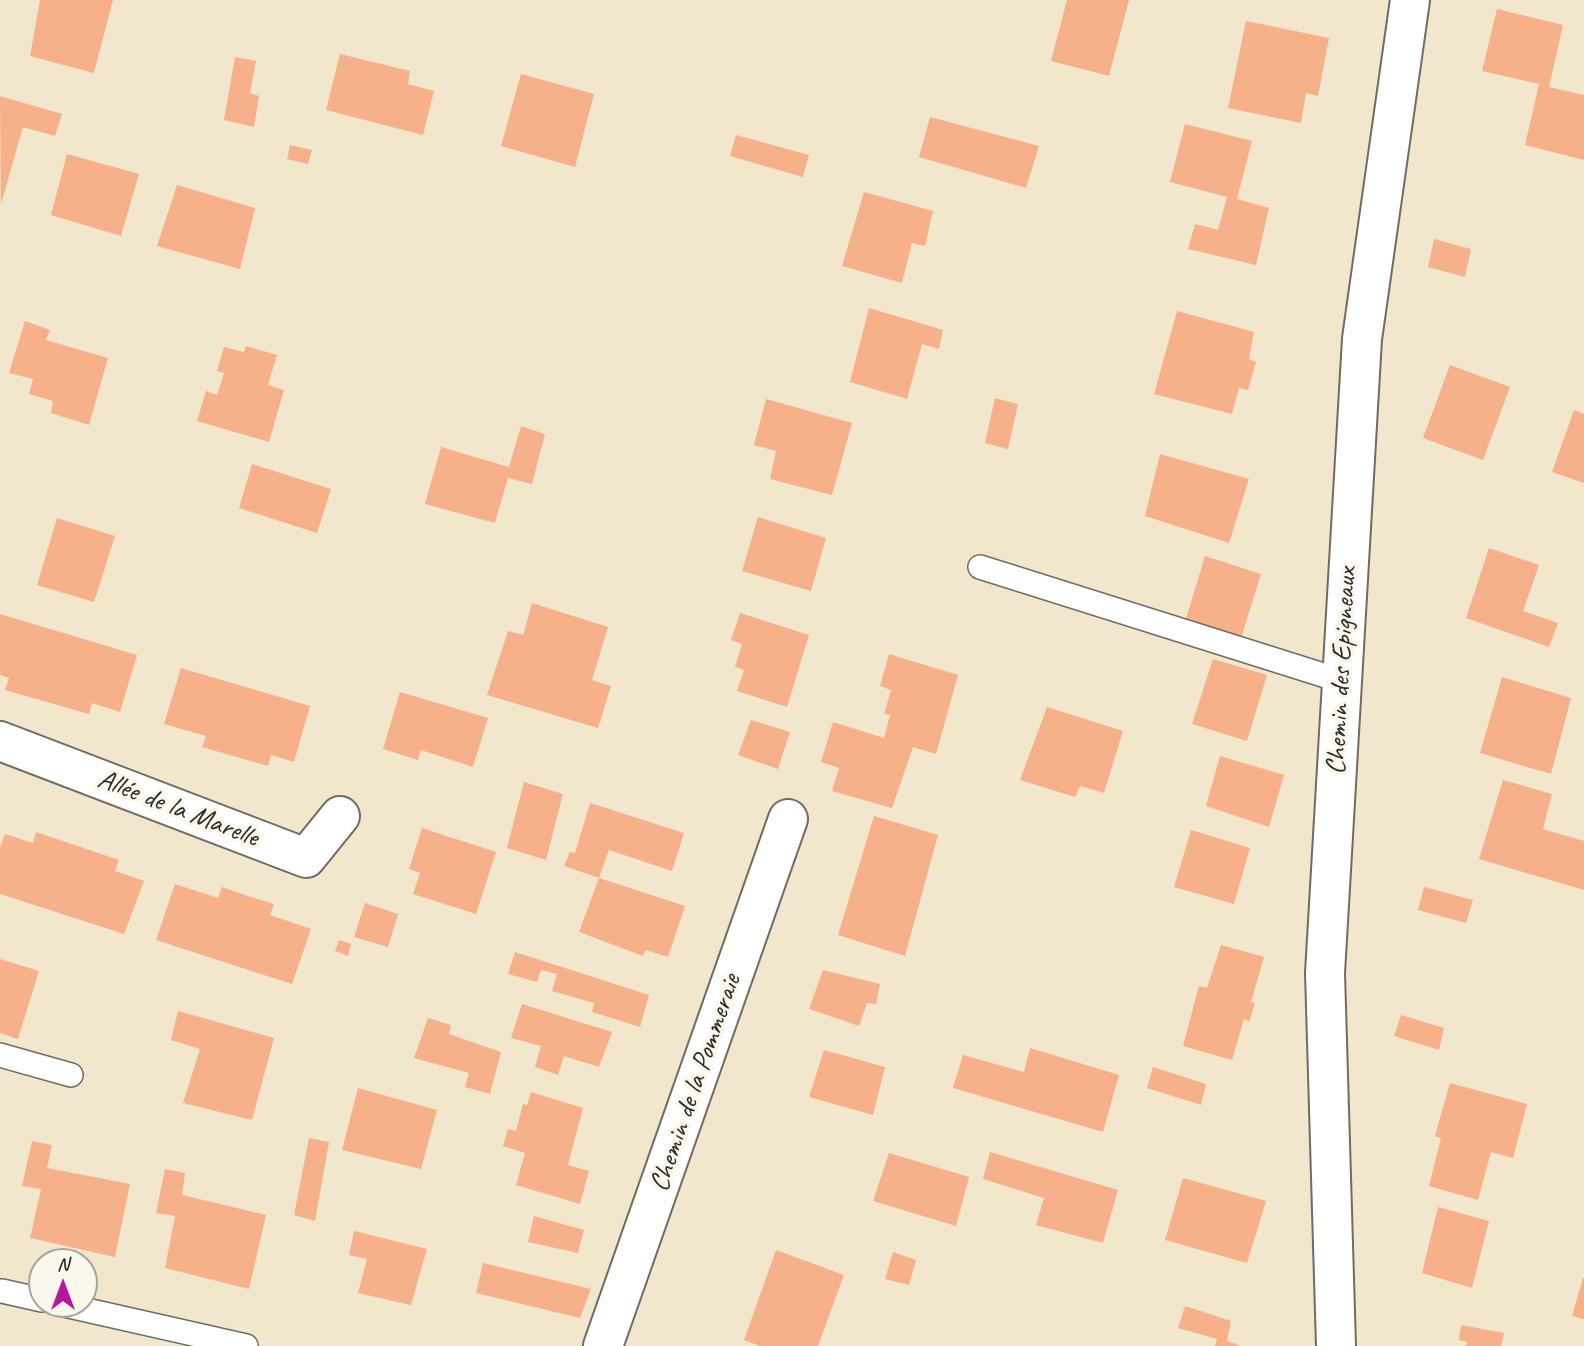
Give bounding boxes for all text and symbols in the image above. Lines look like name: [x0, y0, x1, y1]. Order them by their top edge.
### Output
street label: Chemin des Epigneaux: [1320, 567, 1364, 775]
street label: Allée de la Marelle: [93, 763, 263, 855]
street label: Chemin de la Pommeraie: [643, 970, 749, 1196]
north arrow: [28, 1248, 98, 1318]
text: N: [57, 1252, 69, 1276]

